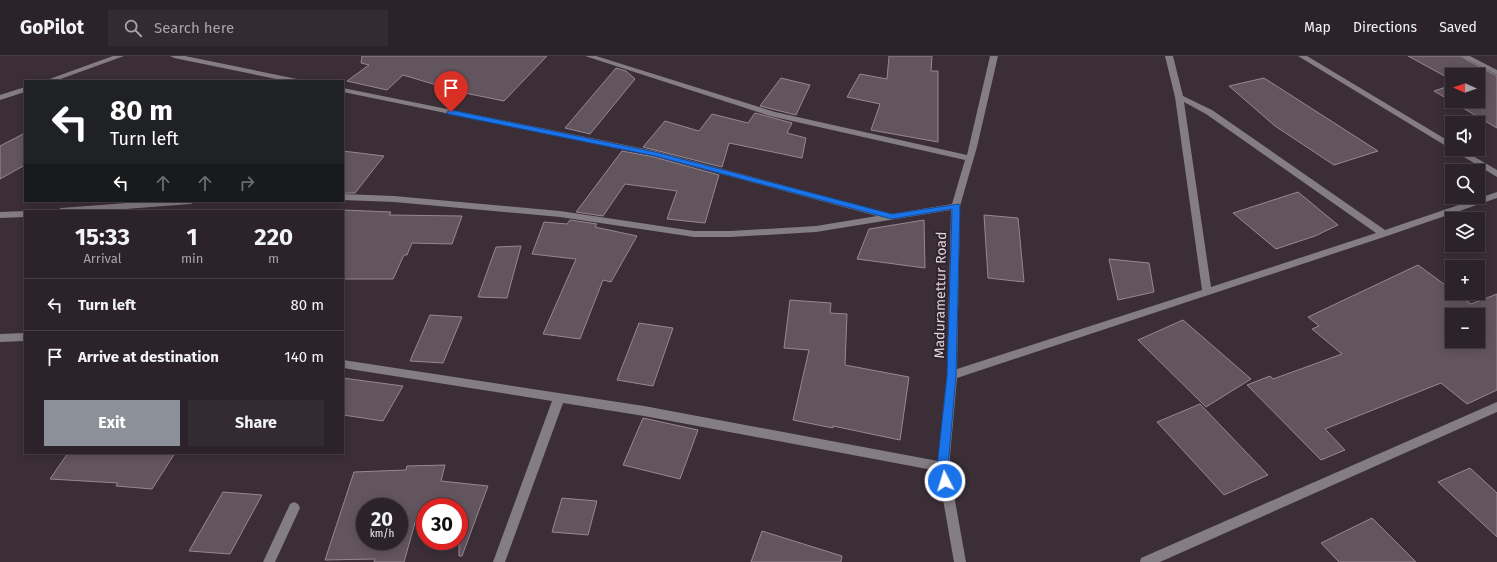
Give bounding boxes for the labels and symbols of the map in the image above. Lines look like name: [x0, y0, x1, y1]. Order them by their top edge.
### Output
north arrow: [1445, 68, 1485, 108]
pin: [434, 71, 468, 112]
street label: Maduramettur Road: [931, 231, 950, 359]
position arrow: [924, 460, 966, 502]
speed limit sign: 30: [416, 498, 468, 550]

